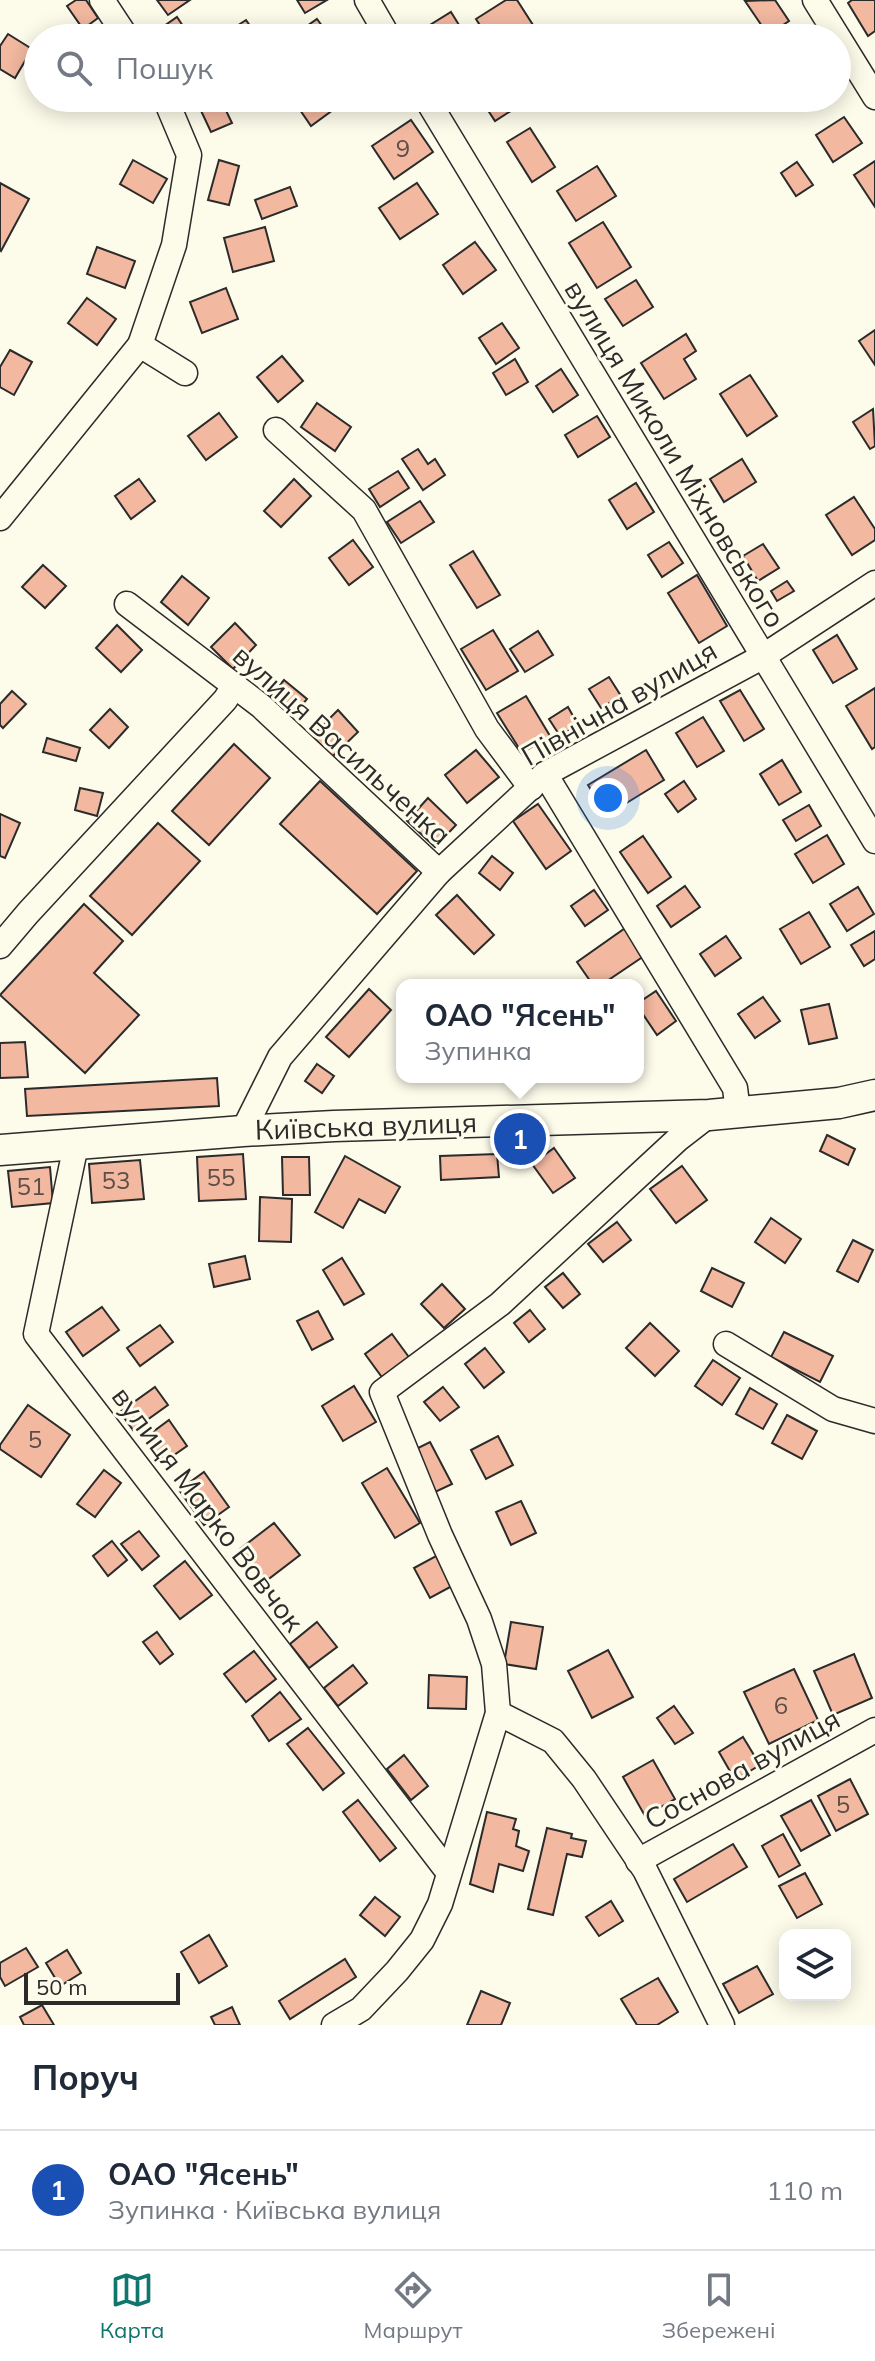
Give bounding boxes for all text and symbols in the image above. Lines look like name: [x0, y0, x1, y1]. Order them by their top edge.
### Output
search box: [24, 24, 851, 112]
icon: search: [52, 46, 96, 90]
text: Пошук: [116, 49, 213, 87]
house number: 9: [396, 133, 410, 163]
street label: вулиця Миколи Міхновського: [558, 274, 793, 634]
street label: Північна вулиця: [515, 632, 723, 773]
street label: вулиця Васильченка: [226, 637, 459, 852]
your location: [588, 778, 628, 818]
popup: [396, 979, 644, 1083]
text: ОАО "Ясень": [425, 996, 615, 1034]
text: Зупинка: [425, 1034, 532, 1067]
street label: Київська вулиця: [254, 1104, 478, 1147]
pin: 1: [494, 1109, 546, 1169]
house number: 55: [207, 1162, 235, 1192]
house number: 53: [102, 1165, 130, 1195]
house number: 51: [17, 1171, 45, 1201]
street label: вулиця Марко Вовчок: [105, 1379, 313, 1639]
house number: 5: [28, 1424, 42, 1454]
house number: 6: [774, 1690, 788, 1720]
street label: Соснова вулиця: [638, 1700, 846, 1837]
house number: 5: [836, 1789, 850, 1819]
map controls: [779, 1929, 851, 2001]
button: layers: [779, 1929, 851, 2001]
scale bar: [24, 1969, 180, 2005]
text: 50 m: [36, 1973, 87, 2001]
text: Поруч: [32, 2056, 139, 2099]
text: ОАО "Ясень": [108, 2155, 299, 2193]
text: 1: [50, 2174, 66, 2207]
text: 110 m: [767, 2174, 843, 2207]
text: Зупинка · Київська вулиця: [108, 2193, 441, 2226]
tab: Карта: [100, 2268, 164, 2344]
tab: Маршрут: [364, 2268, 463, 2344]
tab: Збережені: [662, 2268, 775, 2344]

